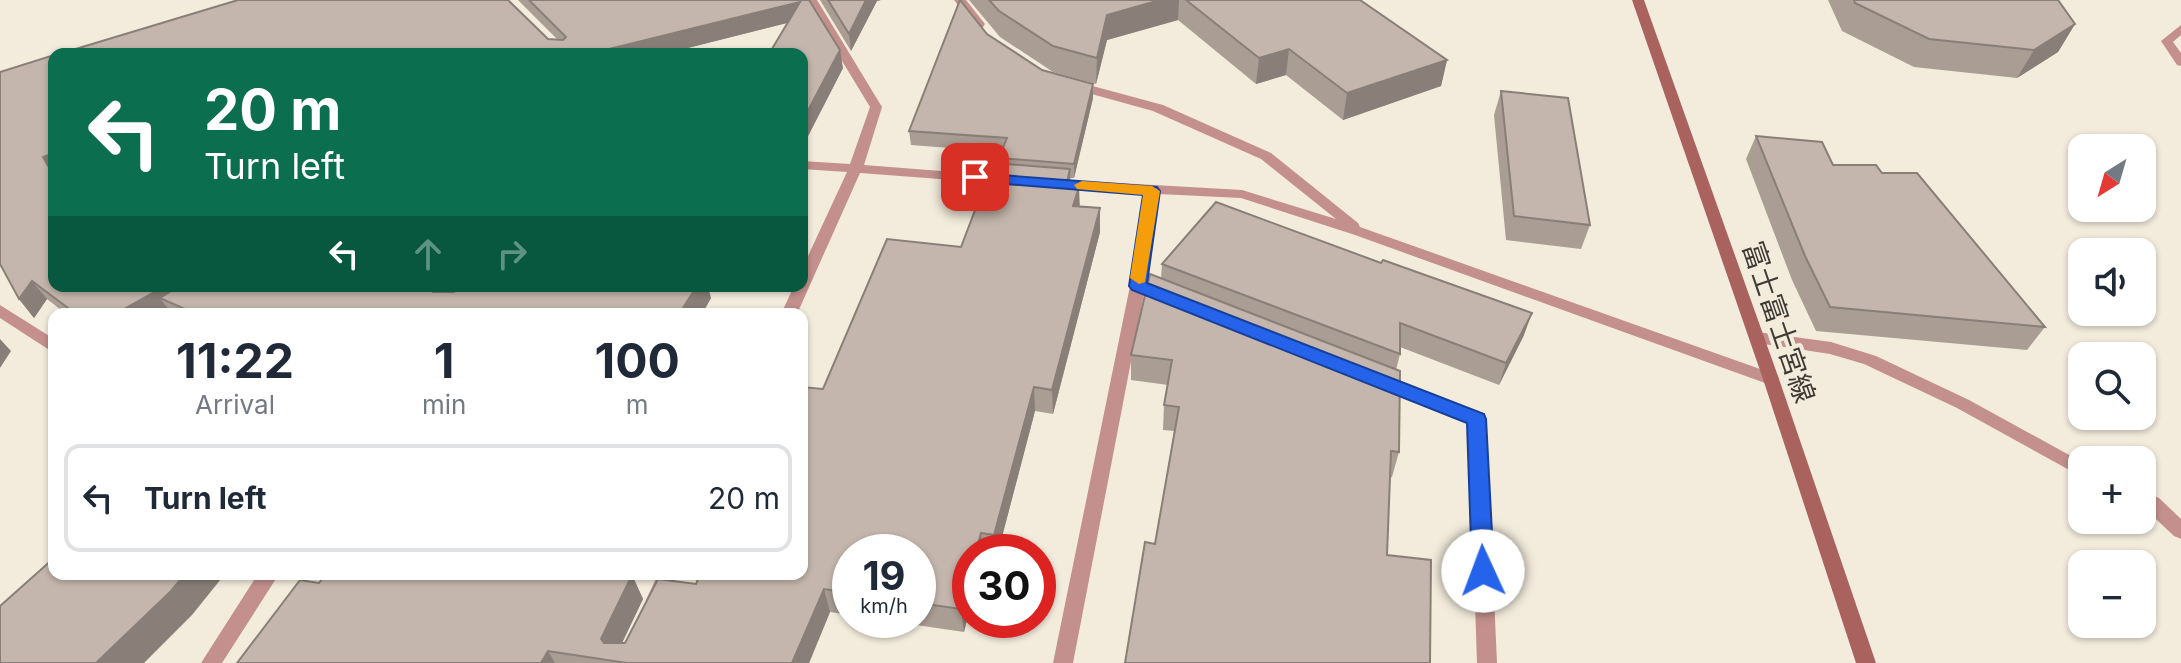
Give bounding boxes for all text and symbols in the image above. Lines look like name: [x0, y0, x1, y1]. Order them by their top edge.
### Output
text: 20 m: [204, 76, 341, 144]
icon: left: [72, 80, 176, 184]
north arrow: [2068, 134, 2156, 222]
map controls: [2068, 134, 2156, 638]
pin: [941, 143, 1009, 211]
text: Turn left: [204, 144, 345, 188]
icon: arrive: [953, 155, 997, 199]
icon: left: [322, 232, 366, 276]
icon: ahead: [406, 232, 450, 276]
icon: right: [490, 232, 534, 276]
street label: 富士富士宮線: [1736, 237, 1822, 407]
button: sound: [2068, 238, 2156, 326]
text: 11:22: [176, 331, 294, 390]
text: 1: [434, 331, 455, 390]
text: 100: [594, 331, 680, 390]
button: search: [2068, 342, 2156, 430]
text: Arrival: [195, 389, 275, 420]
text: min: [422, 389, 466, 420]
text: m: [626, 389, 649, 420]
button: +: [2068, 446, 2156, 534]
icon: left: [76, 476, 120, 520]
text: Turn left: [144, 480, 266, 516]
text: 20 m: [708, 480, 780, 516]
position arrow: [1441, 529, 1525, 613]
speed limit sign: 30: [952, 534, 1056, 638]
button: −: [2068, 550, 2156, 638]
text: 19: [862, 551, 906, 600]
text: km/h: [860, 594, 908, 618]

